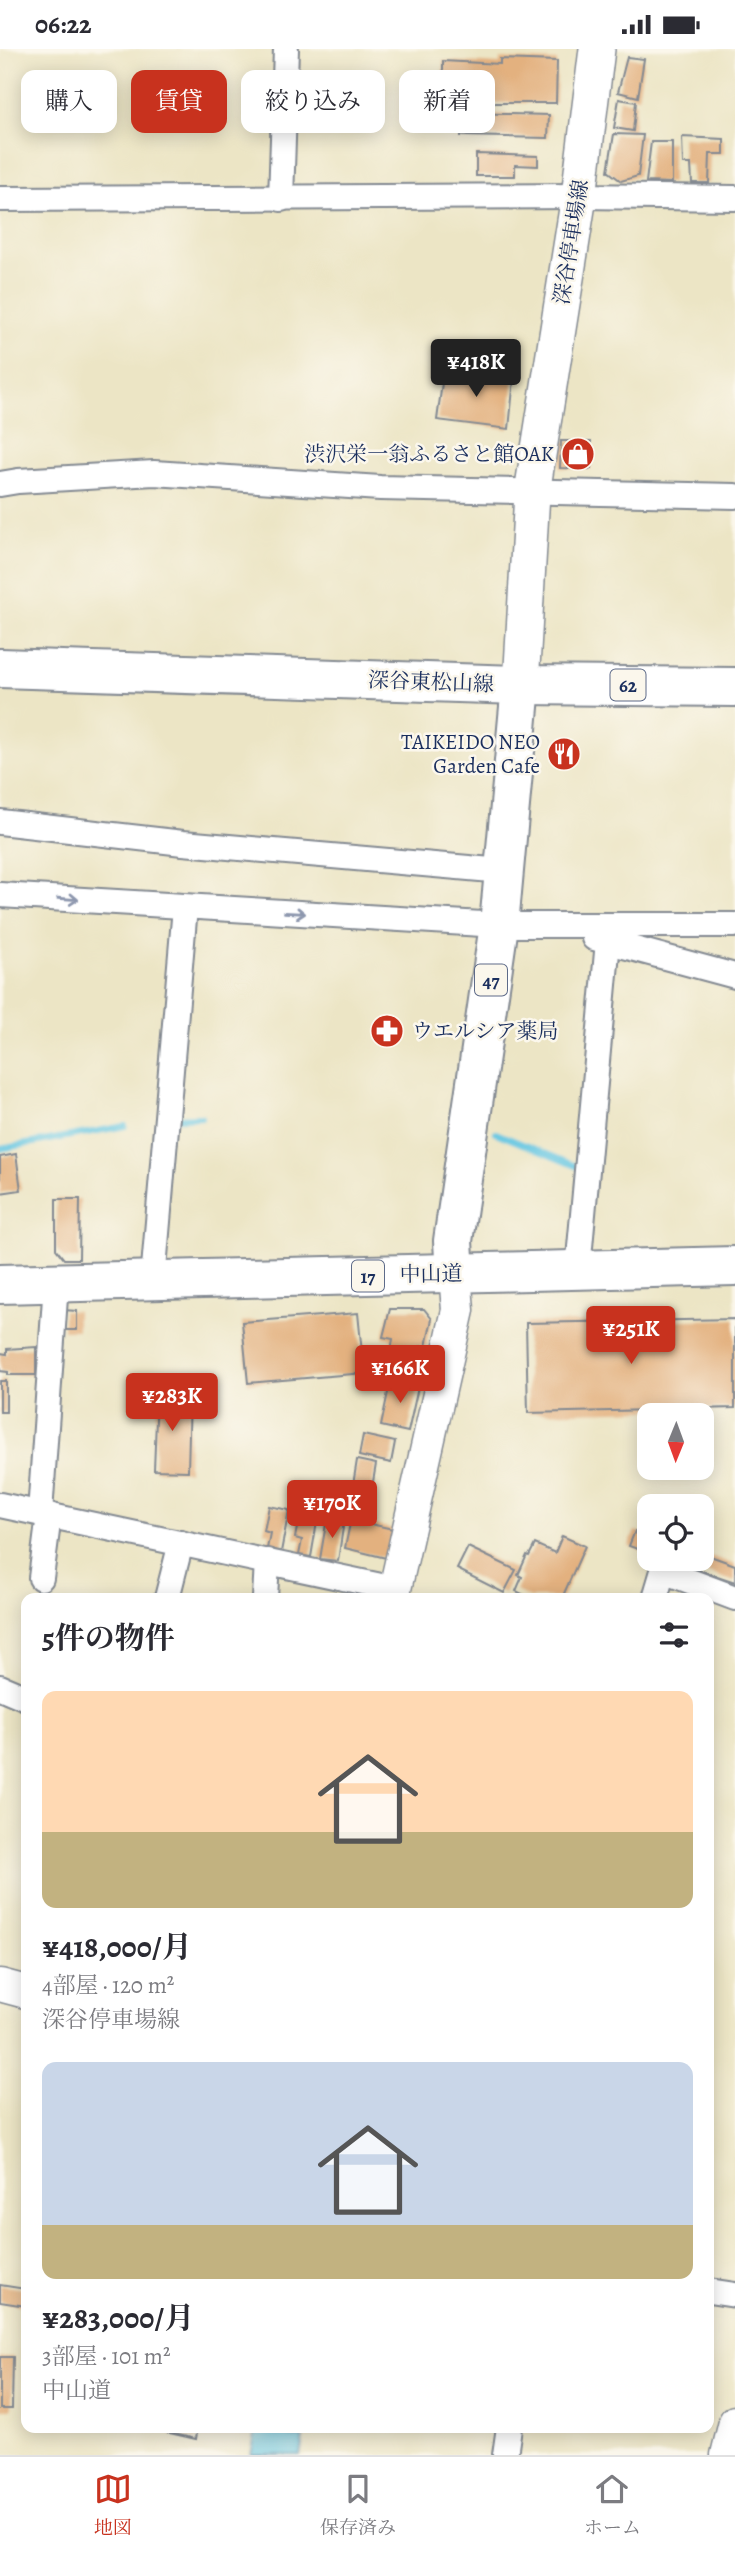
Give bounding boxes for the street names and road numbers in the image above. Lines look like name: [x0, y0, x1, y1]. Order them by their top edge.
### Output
street label: 深谷停車場線: [547, 178, 595, 306]
street label: 深谷東松山線: [368, 666, 494, 698]
road number: 62: [610, 670, 646, 701]
road number: 47: [475, 965, 507, 995]
street label: 中山道: [399, 1259, 463, 1289]
road number: 17: [352, 1261, 384, 1291]

